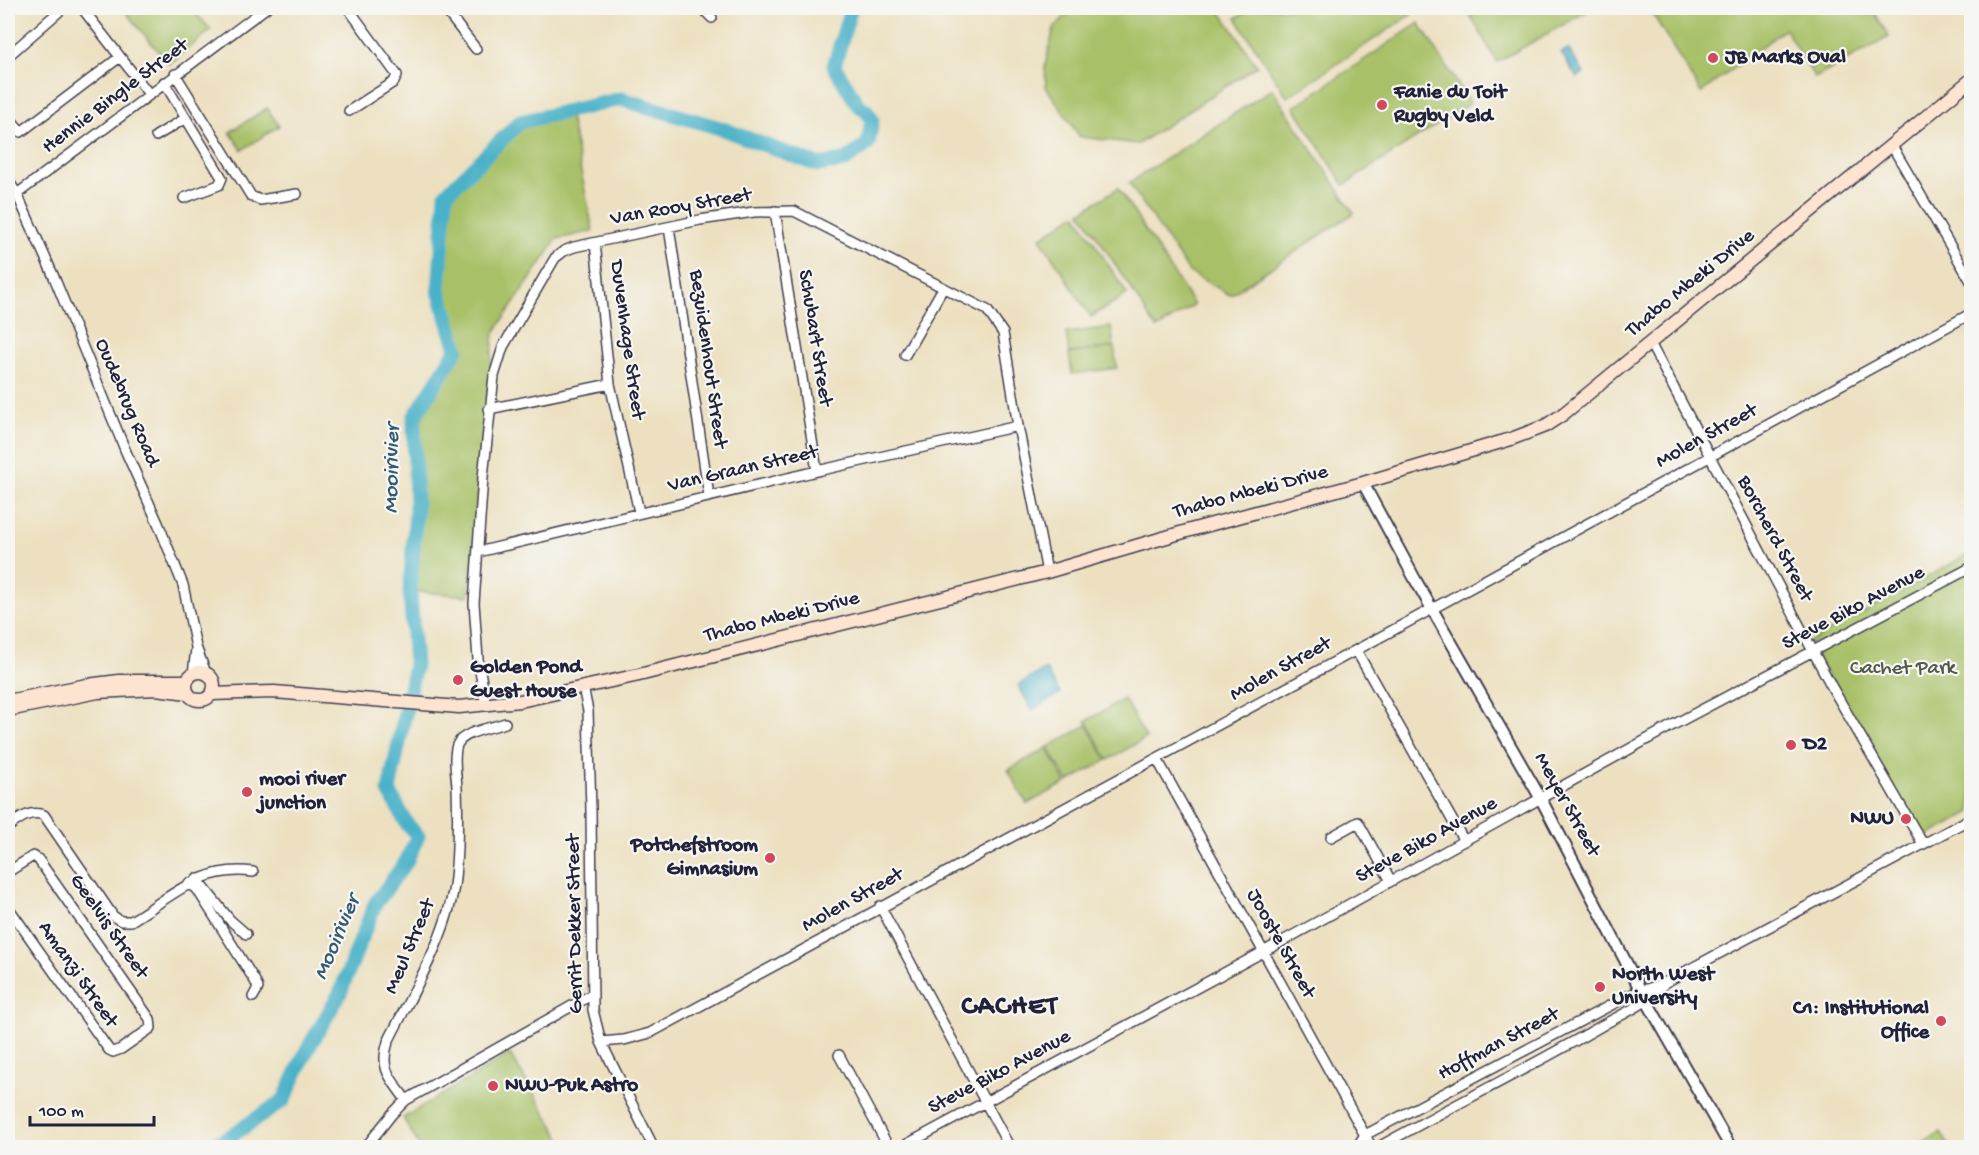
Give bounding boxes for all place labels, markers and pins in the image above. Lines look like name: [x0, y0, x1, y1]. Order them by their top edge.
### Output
place label: JB Marks Oval: [1724, 46, 1846, 71]
marker: JB Marks Oval: [1706, 51, 1720, 65]
place label: Fanie du Toit Rugby Veld: [1393, 81, 1508, 130]
marker: Fanie du Toit Rugby Veld: [1375, 98, 1389, 112]
place label: Golden Pond Guest House: [470, 656, 584, 705]
marker: Golden Pond Guest House: [451, 673, 465, 687]
place label: D2: [1801, 733, 1828, 758]
marker: D2: [1784, 738, 1798, 752]
place label: mooi river junction: [255, 768, 347, 817]
marker: mooi river junction: [240, 785, 254, 799]
place label: NWU: [1850, 807, 1894, 832]
marker: NWU: [1899, 812, 1913, 826]
place label: Potchefstroom Gimnasium: [630, 834, 758, 883]
marker: Potchefstroom Gimnasium: [763, 851, 777, 865]
place label: North West University: [1612, 963, 1716, 1012]
marker: North West University: [1593, 980, 1607, 994]
place label: C1: Institutional Office: [1792, 997, 1930, 1046]
marker: C1: Institutional Office: [1934, 1014, 1948, 1028]
place label: NWU-Puk Astro: [505, 1074, 638, 1099]
marker: NWU-Puk Astro: [486, 1079, 500, 1093]

